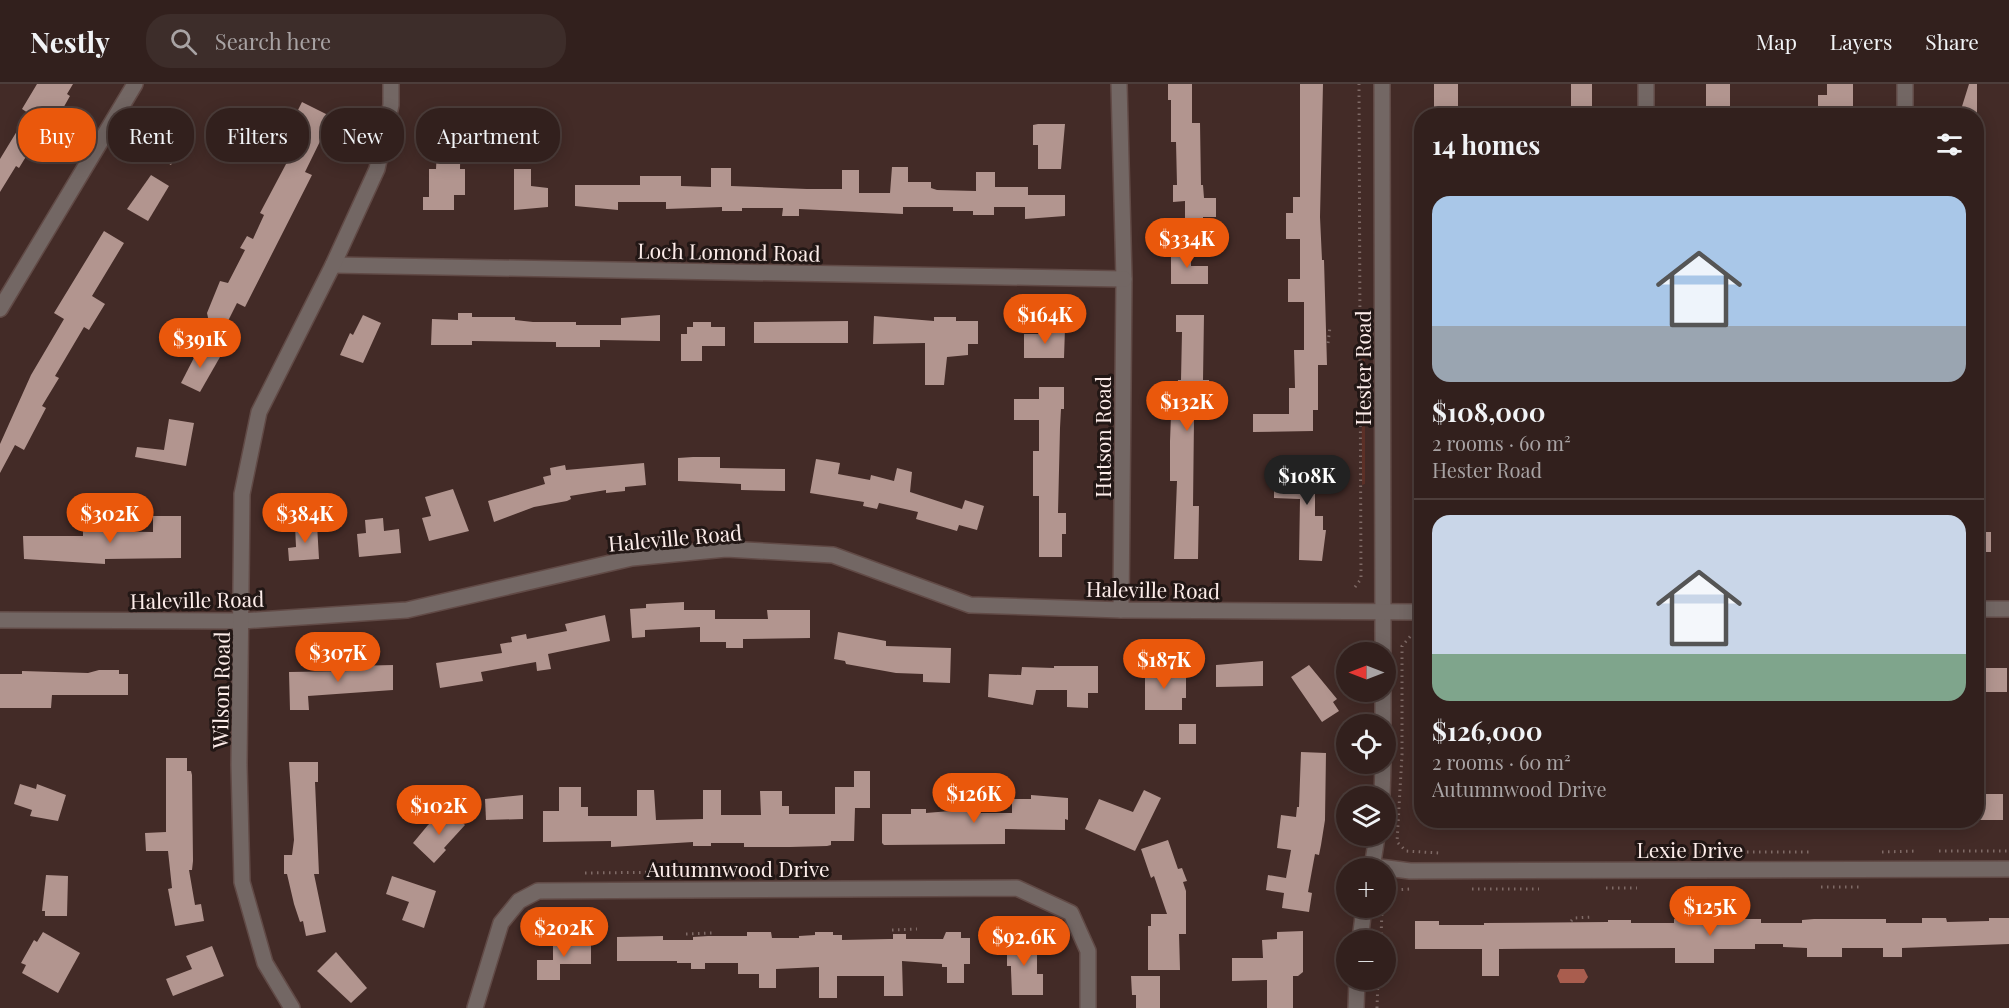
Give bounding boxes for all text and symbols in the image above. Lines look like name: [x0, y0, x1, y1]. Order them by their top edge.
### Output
search box: [146, 14, 566, 68]
text: Nestly: [30, 23, 110, 60]
icon: search: [167, 25, 200, 58]
text: Search here: [215, 26, 331, 56]
text: Map: [1756, 27, 1797, 55]
text: Layers: [1830, 27, 1892, 55]
text: Share: [1925, 27, 1979, 55]
chip: Buy: [18, 108, 96, 162]
chip: Rent: [108, 108, 194, 162]
chip: Filters: [206, 108, 309, 162]
chip: New: [321, 108, 404, 162]
chip: Apartment: [416, 108, 560, 162]
text: 14 homes: [1432, 127, 1540, 162]
icon: filters: [1933, 128, 1966, 161]
pin: $334K: [1145, 218, 1229, 269]
text: $334K: [1159, 224, 1215, 251]
street label: Loch Lomond Road: [637, 235, 821, 267]
icon: home: [1645, 235, 1753, 343]
pin: $164K: [1003, 294, 1087, 345]
text: $164K: [1017, 300, 1073, 327]
street label: Hester Road: [1348, 310, 1376, 426]
pin: $391K: [158, 318, 242, 369]
text: $391K: [173, 324, 227, 351]
street label: Hutson Road: [1088, 376, 1116, 498]
pin: $132K: [1145, 381, 1229, 432]
text: $132K: [1160, 387, 1214, 414]
text: $108,000: [1432, 394, 1546, 429]
text: 2 rooms · 60 m²: [1432, 429, 1571, 456]
pin: $108K: [1265, 455, 1349, 506]
text: Hester Road: [1432, 456, 1542, 483]
text: $108K: [1278, 461, 1336, 488]
pin: $302K: [68, 493, 152, 544]
pin: $384K: [263, 493, 347, 544]
text: $302K: [81, 499, 139, 526]
text: $384K: [276, 499, 334, 526]
street label: Haleville Road: [607, 517, 743, 557]
icon: home: [1645, 554, 1753, 662]
street label: Haleville Road: [1086, 574, 1220, 604]
street label: Haleville Road: [130, 584, 264, 614]
street label: Wilson Road: [205, 631, 235, 750]
pin: $307K: [296, 632, 380, 683]
text: $307K: [309, 638, 367, 665]
pin: $187K: [1122, 639, 1206, 690]
north arrow: [1336, 642, 1396, 702]
map controls: [1336, 642, 1396, 990]
text: $187K: [1137, 645, 1191, 672]
text: $126,000: [1432, 713, 1542, 748]
button: locate: [1336, 714, 1396, 774]
text: 2 rooms · 60 m²: [1432, 748, 1571, 775]
pin: $126K: [932, 773, 1016, 824]
text: Autumnwood Drive: [1432, 775, 1607, 802]
text: $126K: [946, 779, 1002, 806]
pin: $102K: [397, 785, 481, 836]
button: layers: [1336, 786, 1396, 846]
text: $102K: [411, 791, 467, 818]
street label: Lexie Drive: [1637, 835, 1743, 863]
street label: Autumnwood Drive: [645, 854, 830, 882]
button: +: [1336, 858, 1396, 918]
pin: $125K: [1668, 886, 1752, 937]
text: $125K: [1683, 892, 1737, 919]
pin: $202K: [522, 907, 606, 958]
text: $202K: [534, 913, 594, 940]
pin: $92.6K: [975, 916, 1073, 967]
text: $92.6K: [992, 922, 1056, 949]
button: −: [1336, 930, 1396, 990]

